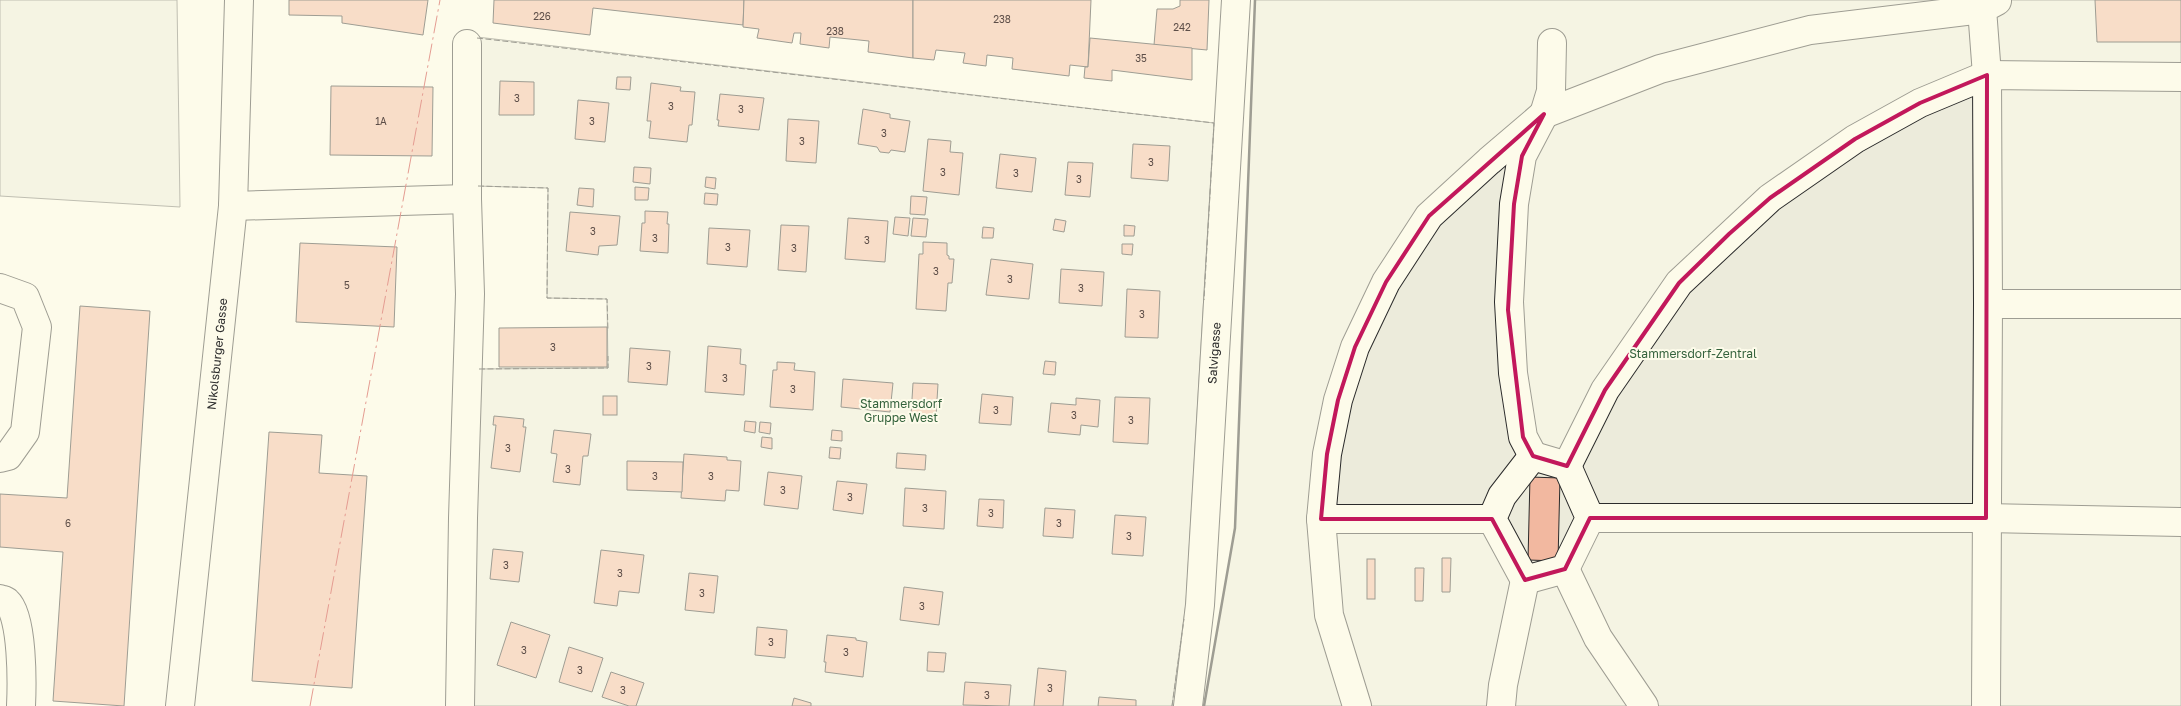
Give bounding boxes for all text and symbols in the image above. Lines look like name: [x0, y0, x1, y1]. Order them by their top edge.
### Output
house number: 226: [533, 10, 551, 22]
house number: 238: [993, 13, 1011, 25]
house number: 242: [1173, 21, 1191, 33]
house number: 238: [826, 25, 844, 37]
house number: 35: [1135, 52, 1147, 64]
house number: 3: [514, 92, 520, 104]
house number: 3: [668, 100, 674, 112]
house number: 3: [738, 103, 744, 115]
house number: 1A: [375, 115, 387, 127]
house number: 3: [589, 115, 595, 127]
house number: 3: [881, 127, 887, 139]
house number: 3: [799, 135, 805, 147]
house number: 3: [1148, 156, 1154, 168]
house number: 3: [940, 166, 946, 178]
house number: 3: [1013, 167, 1019, 179]
house number: 3: [1076, 173, 1082, 185]
house number: 3: [590, 225, 596, 237]
house number: 3: [652, 232, 658, 244]
house number: 3: [864, 234, 870, 246]
house number: 3: [725, 241, 731, 253]
house number: 3: [791, 242, 797, 254]
house number: 3: [933, 265, 939, 277]
house number: 3: [1007, 273, 1013, 285]
house number: 5: [344, 279, 350, 291]
house number: 3: [1078, 282, 1084, 294]
street label: Nikolsburger Gasse: [204, 297, 230, 411]
house number: 3: [1139, 308, 1145, 320]
street label: Salvigasse: [1204, 322, 1224, 384]
house number: 3: [550, 341, 556, 353]
park label: Stammersdorf-Zentral: [1629, 346, 1757, 361]
house number: 3: [646, 360, 652, 372]
house number: 3: [722, 372, 728, 384]
house number: 3: [790, 383, 796, 395]
park label: Stammersdorf Gruppe West: [860, 396, 943, 425]
house number: 3: [993, 404, 999, 416]
house number: 3: [1071, 409, 1077, 421]
house number: 3: [1128, 414, 1134, 426]
house number: 3: [505, 442, 511, 454]
house number: 3: [565, 463, 571, 475]
house number: 3: [652, 470, 658, 482]
house number: 3: [708, 470, 714, 482]
house number: 3: [780, 484, 786, 496]
house number: 3: [847, 491, 853, 503]
house number: 3: [922, 502, 928, 514]
house number: 3: [988, 507, 994, 519]
house number: 6: [65, 517, 71, 529]
house number: 3: [1056, 517, 1062, 529]
house number: 3: [1126, 530, 1132, 542]
house number: 3: [503, 559, 509, 571]
house number: 3: [617, 567, 623, 579]
house number: 3: [699, 587, 705, 599]
house number: 3: [919, 600, 925, 612]
house number: 3: [768, 636, 774, 648]
house number: 3: [521, 644, 527, 656]
house number: 3: [843, 646, 849, 658]
house number: 3: [577, 664, 583, 676]
house number: 3: [1047, 682, 1053, 694]
house number: 3: [620, 684, 626, 696]
house number: 3: [984, 689, 990, 701]

